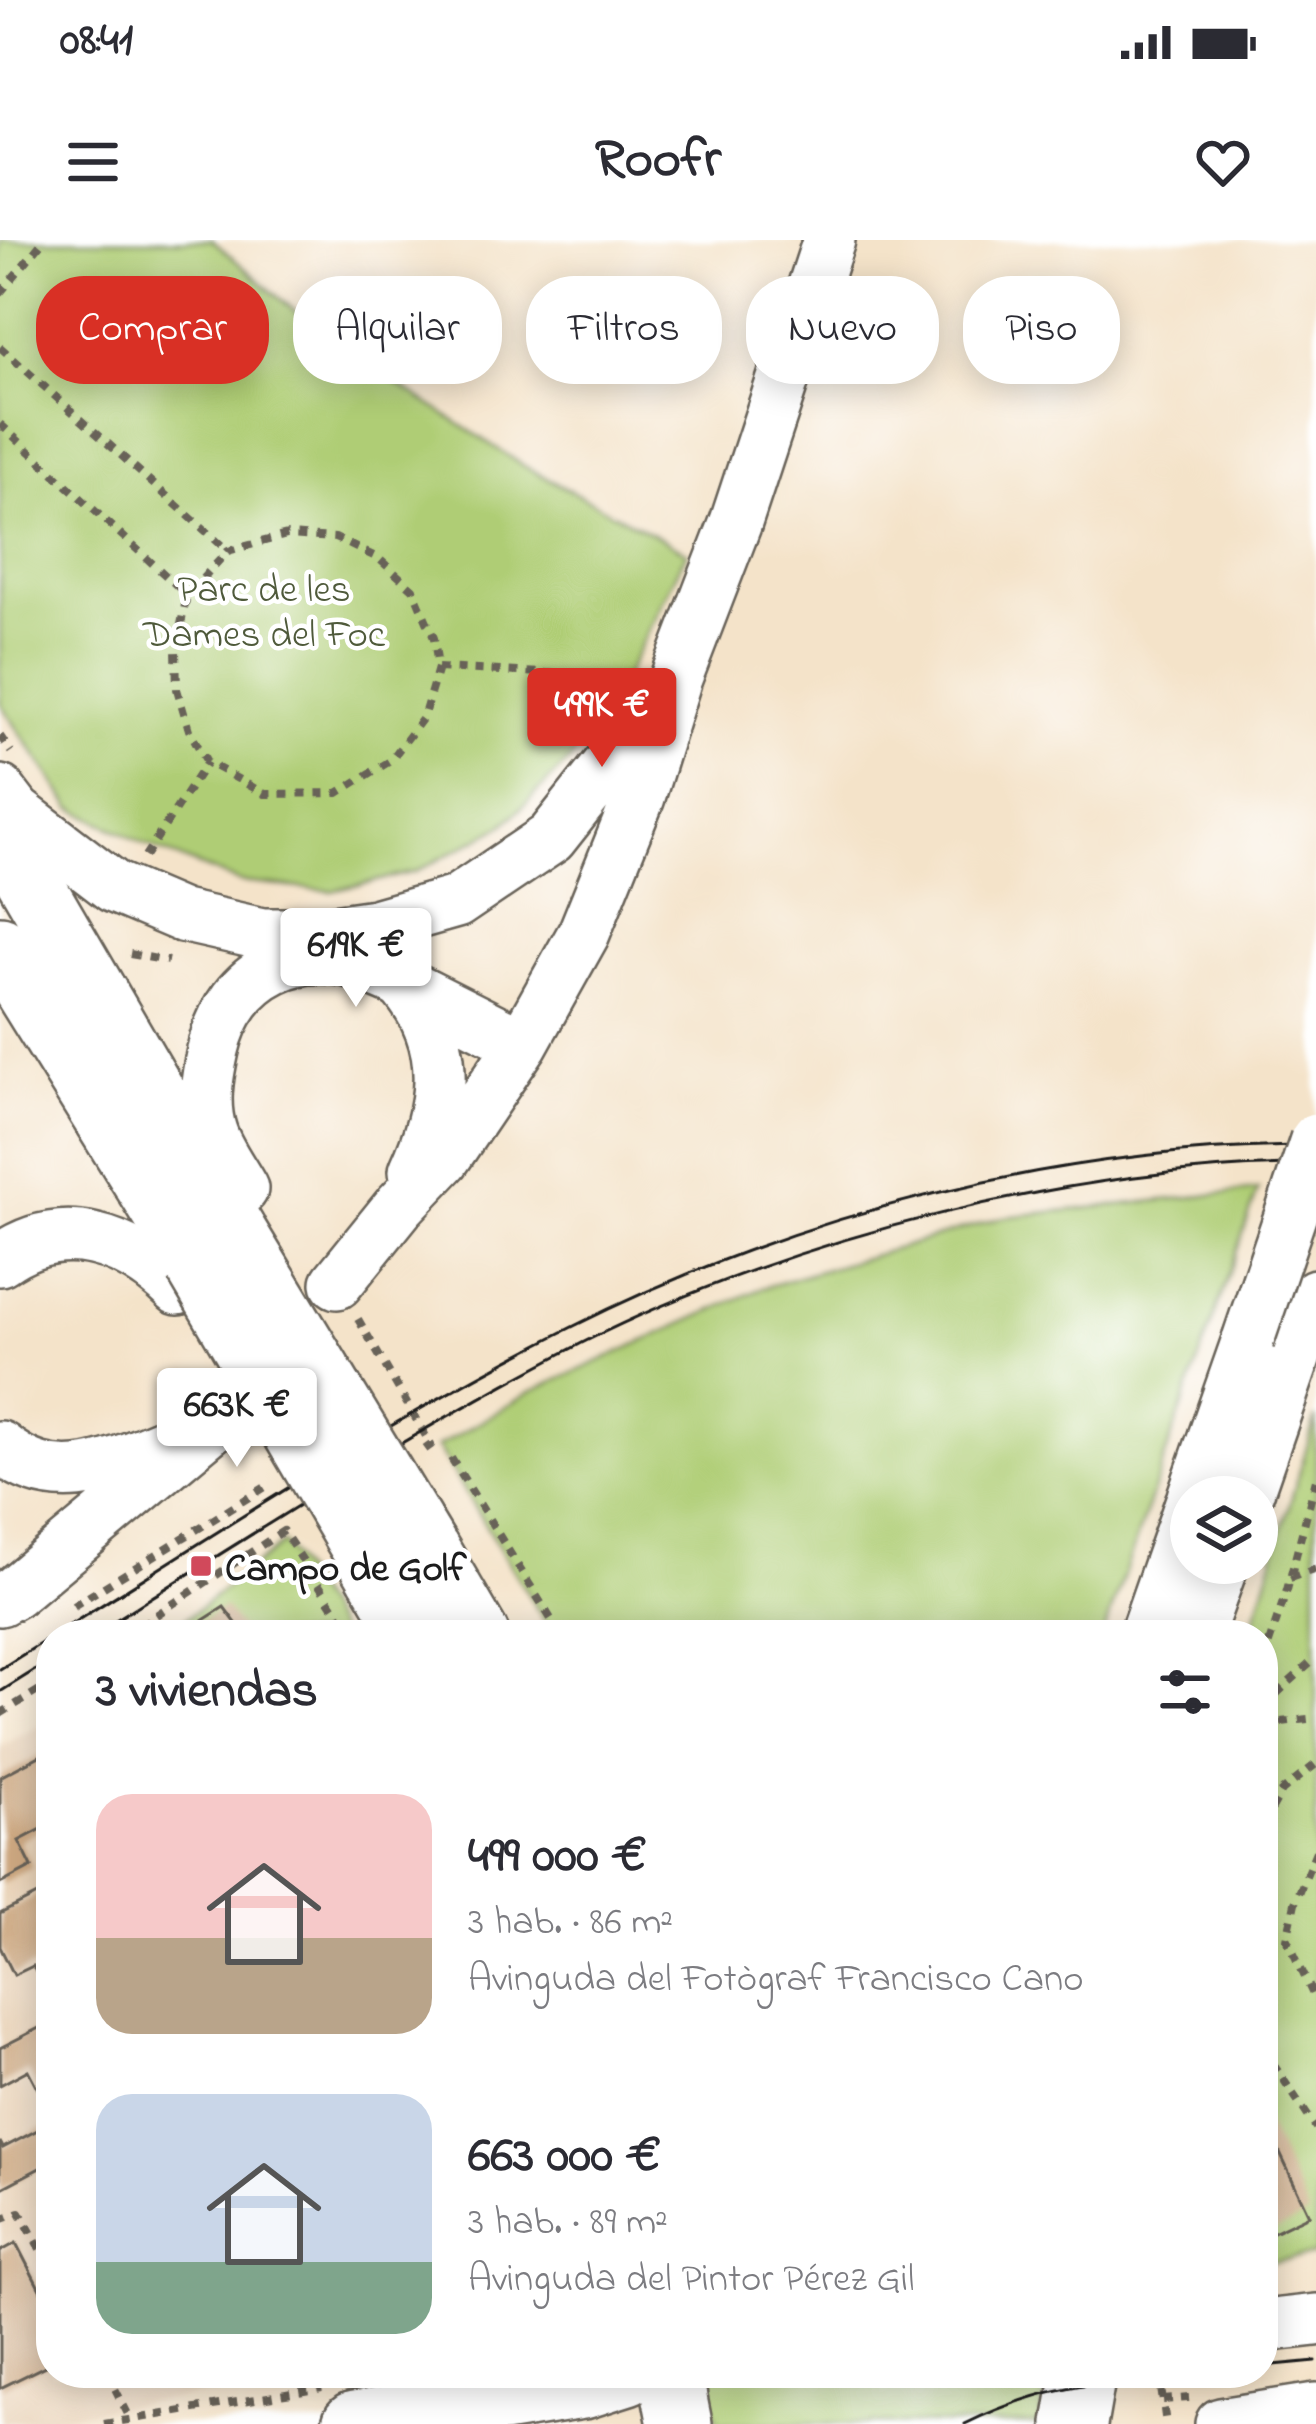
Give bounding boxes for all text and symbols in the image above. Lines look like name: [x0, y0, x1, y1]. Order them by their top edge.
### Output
text: 08:41: [60, 9, 133, 75]
text: Roofr: [595, 123, 721, 201]
icon: menu: [60, 129, 126, 195]
icon: heart: [1190, 129, 1256, 195]
chip: Comprar: [36, 276, 269, 384]
chip: Alquilar: [293, 276, 502, 384]
chip: Filtros: [526, 276, 722, 384]
chip: Nuevo: [746, 276, 939, 384]
chip: Piso: [963, 276, 1120, 384]
park label: Parc de les Dames del Foc: [142, 563, 386, 665]
pin: 499K €: [504, 668, 700, 770]
text: 499K €: [554, 678, 650, 735]
pin: 619K €: [258, 908, 454, 1010]
text: 619K €: [307, 918, 405, 975]
pin: 663K €: [139, 1368, 335, 1470]
text: 663K €: [184, 1378, 290, 1435]
map controls: [1170, 1476, 1278, 1584]
button: layers: [1170, 1476, 1278, 1584]
place label: Campo de Golf: [225, 1542, 467, 1599]
marker: Campo de Golf: [188, 1553, 214, 1579]
text: 3 viviendas: [96, 1655, 318, 1730]
icon: filters: [1152, 1659, 1218, 1725]
text: 499 000 €: [468, 1820, 647, 1895]
icon: home: [192, 1842, 336, 1986]
text: 3 hab. · 86 m²: [468, 1895, 673, 1952]
text: Avinguda del Fotògraf Francisco Cano: [468, 1952, 1084, 2009]
text: 663 000 €: [468, 2120, 661, 2195]
icon: home: [192, 2142, 336, 2286]
text: 3 hab. · 89 m²: [468, 2195, 668, 2252]
text: Avinguda del Pintor Pérez Gil: [468, 2252, 915, 2309]

